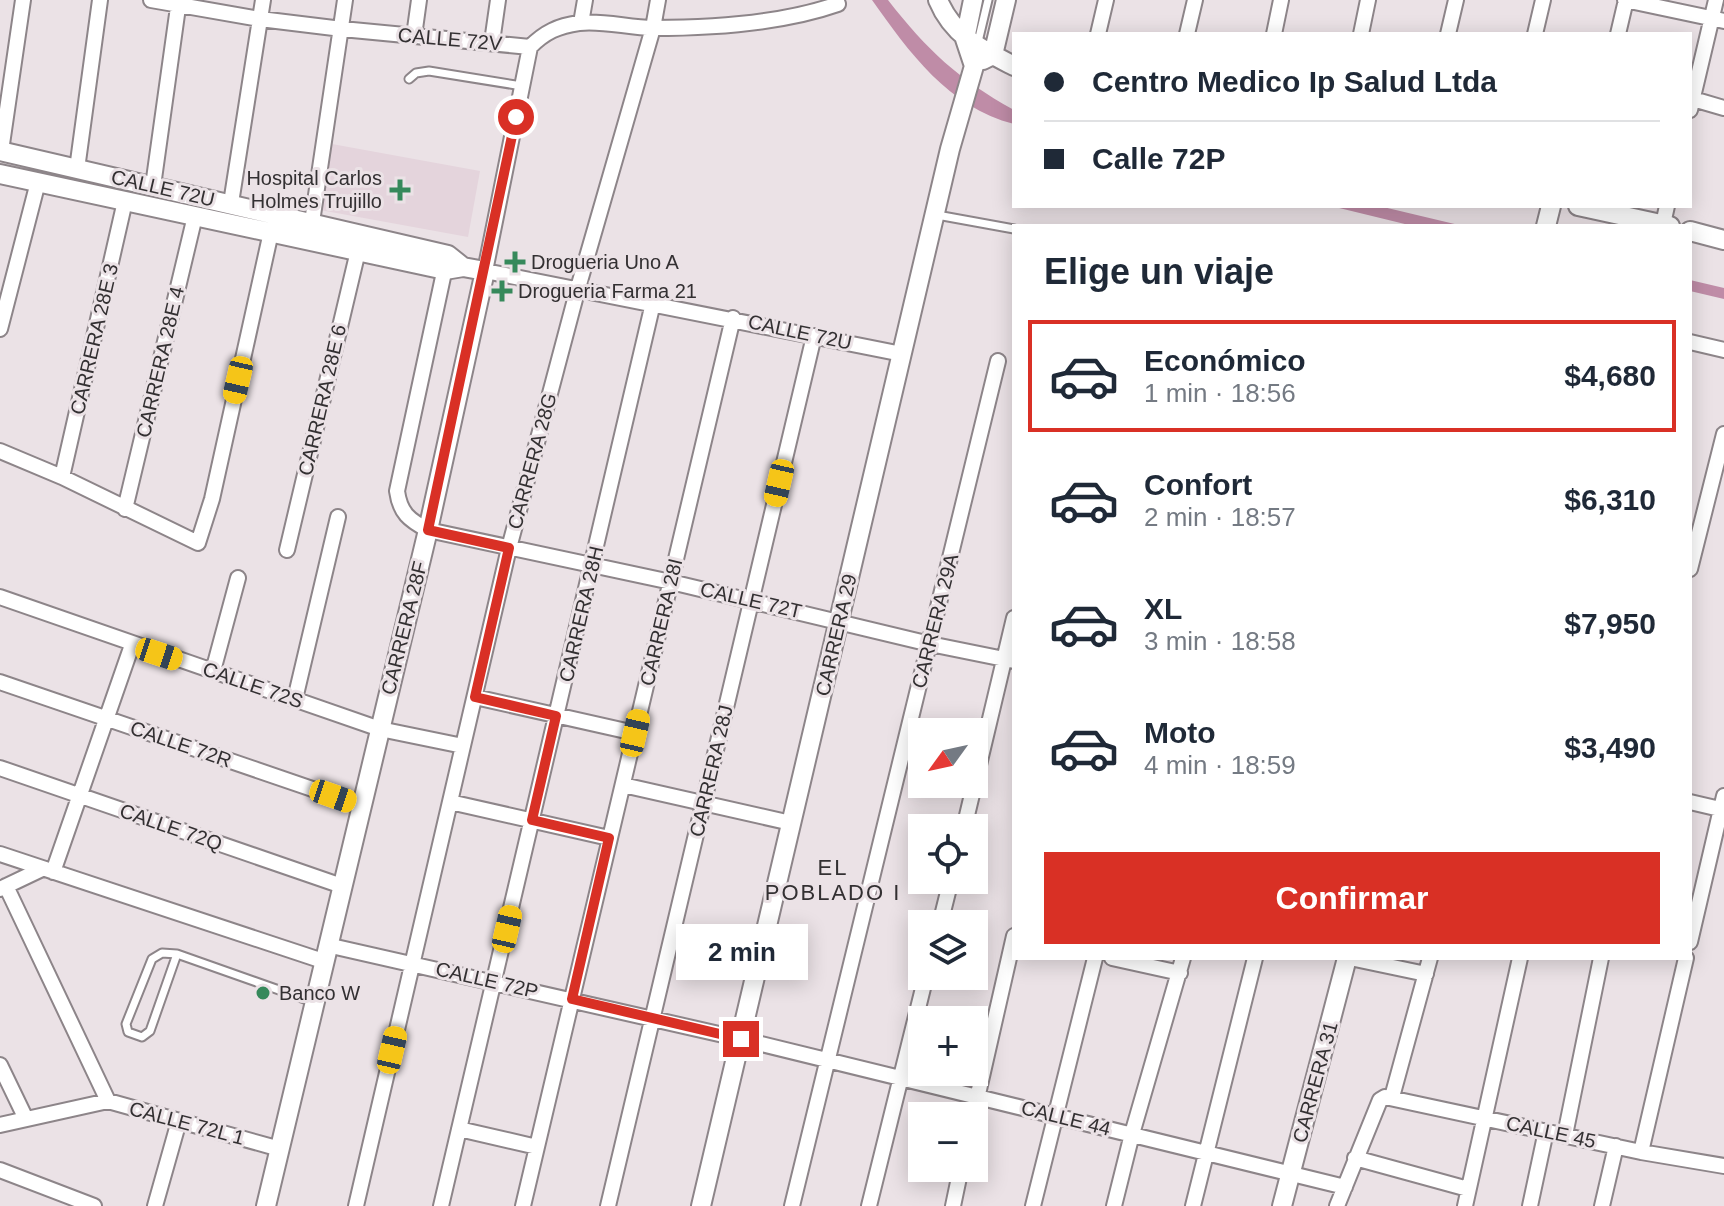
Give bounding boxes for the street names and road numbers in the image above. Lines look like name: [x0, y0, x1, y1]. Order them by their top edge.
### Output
street label: CALLE 72V: [397, 23, 504, 55]
street label: CALLE 72U: [109, 165, 217, 211]
street label: CARRERA 28E 3: [66, 261, 122, 417]
street label: CARRERA 28E 4: [132, 284, 188, 440]
street label: CALLE 72U: [746, 310, 854, 354]
street label: CARRERA 28E 6: [294, 322, 350, 478]
street label: CARRERA 28G: [503, 391, 561, 531]
street label: CARRERA 28H: [555, 544, 607, 684]
street label: CARRERA 29A: [908, 551, 963, 691]
street label: CARRERA 28I: [636, 556, 686, 688]
street label: CARRERA 28F: [377, 559, 431, 697]
street label: CARRERA 29: [811, 572, 861, 698]
street label: CALLE 72T: [698, 578, 804, 622]
street label: CALLE 72S: [200, 658, 306, 712]
street label: CARRERA 28J: [685, 703, 737, 839]
street label: CALLE 72R: [127, 716, 235, 772]
street label: CALLE 72Q: [117, 799, 225, 855]
street label: CALLE 72P: [434, 958, 540, 1002]
street label: CARRERA 31: [1288, 1019, 1342, 1145]
street label: CALLE 44: [1019, 1096, 1113, 1140]
street label: CALLE 72L 1: [127, 1097, 247, 1149]
street label: CALLE 45: [1504, 1112, 1598, 1152]

